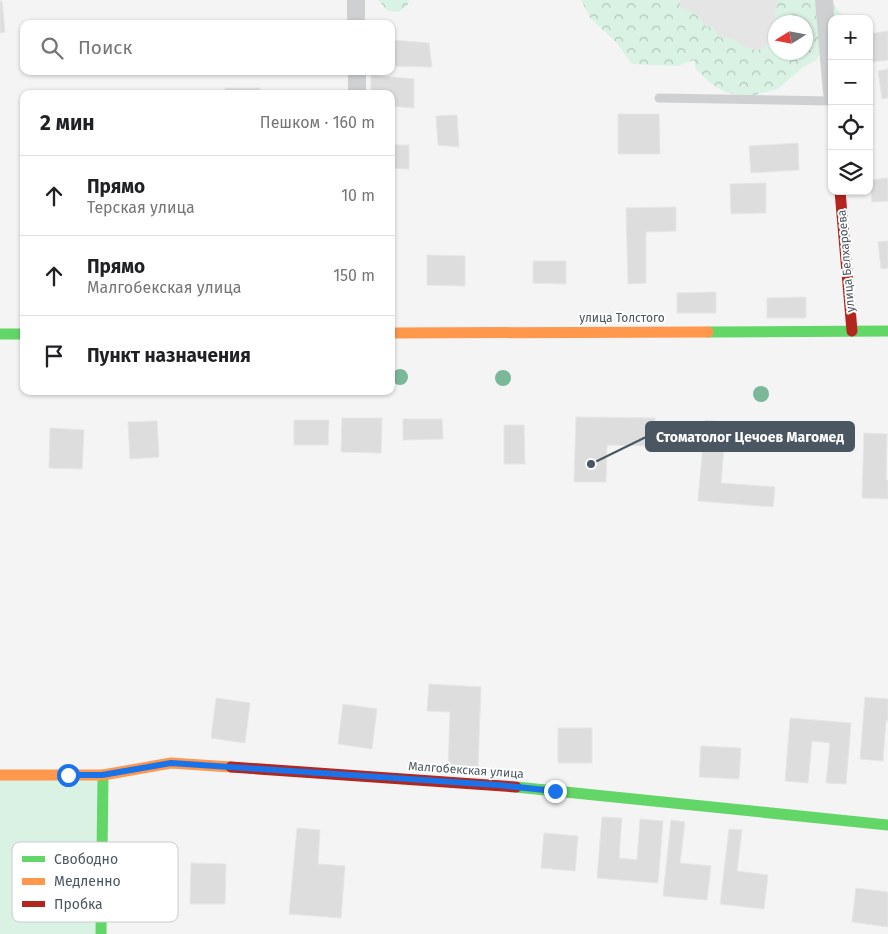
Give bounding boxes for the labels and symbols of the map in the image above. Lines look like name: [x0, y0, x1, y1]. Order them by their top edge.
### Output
north arrow: [768, 15, 813, 60]
street label: улица Белхароева: [835, 209, 857, 313]
street label: улица Толстого: [579, 311, 665, 325]
callout: Стоматолог Цечоев Магомед: [646, 422, 854, 451]
text: Стоматолог Цечоев Магомед: [656, 429, 844, 446]
street label: Малгобекская улица: [408, 759, 524, 781]
route start: [57, 764, 80, 787]
route end: [544, 780, 567, 803]
legend: [12, 842, 178, 922]
text: Свободно: [54, 851, 118, 868]
text: Медленно: [54, 873, 121, 890]
text: Пробка: [54, 896, 103, 913]

